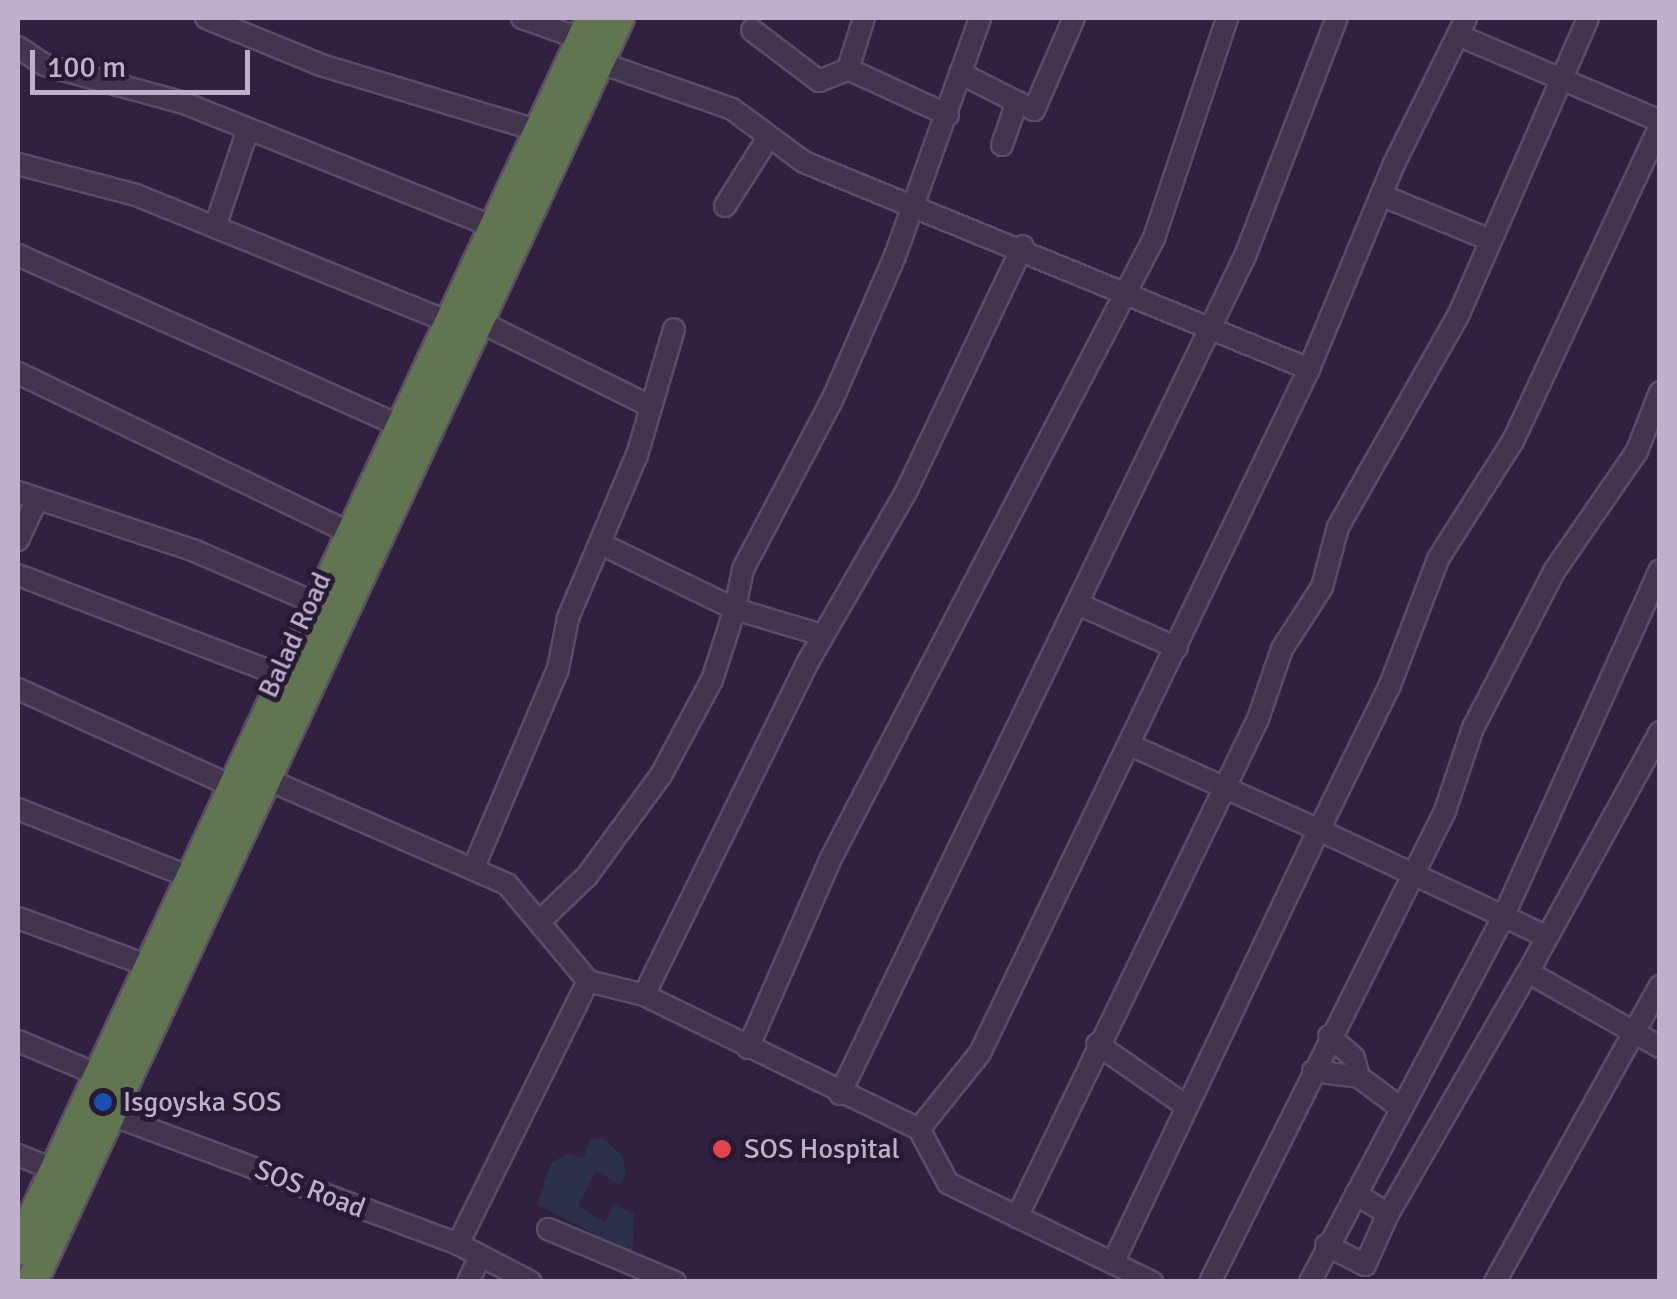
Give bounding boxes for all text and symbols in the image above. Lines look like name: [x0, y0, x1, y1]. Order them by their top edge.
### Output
scale bar: [35, 30, 255, 92]
text: 100 m: [47, 49, 126, 86]
street label: Balad Road: [251, 567, 339, 703]
place label: Isgoyska SOS: [123, 1085, 282, 1119]
marker: Isgoyska SOS: [92, 1091, 114, 1113]
place label: SOS Hospital: [744, 1132, 900, 1166]
marker: SOS Hospital: [709, 1136, 735, 1162]
street label: SOS Road: [250, 1153, 370, 1225]

